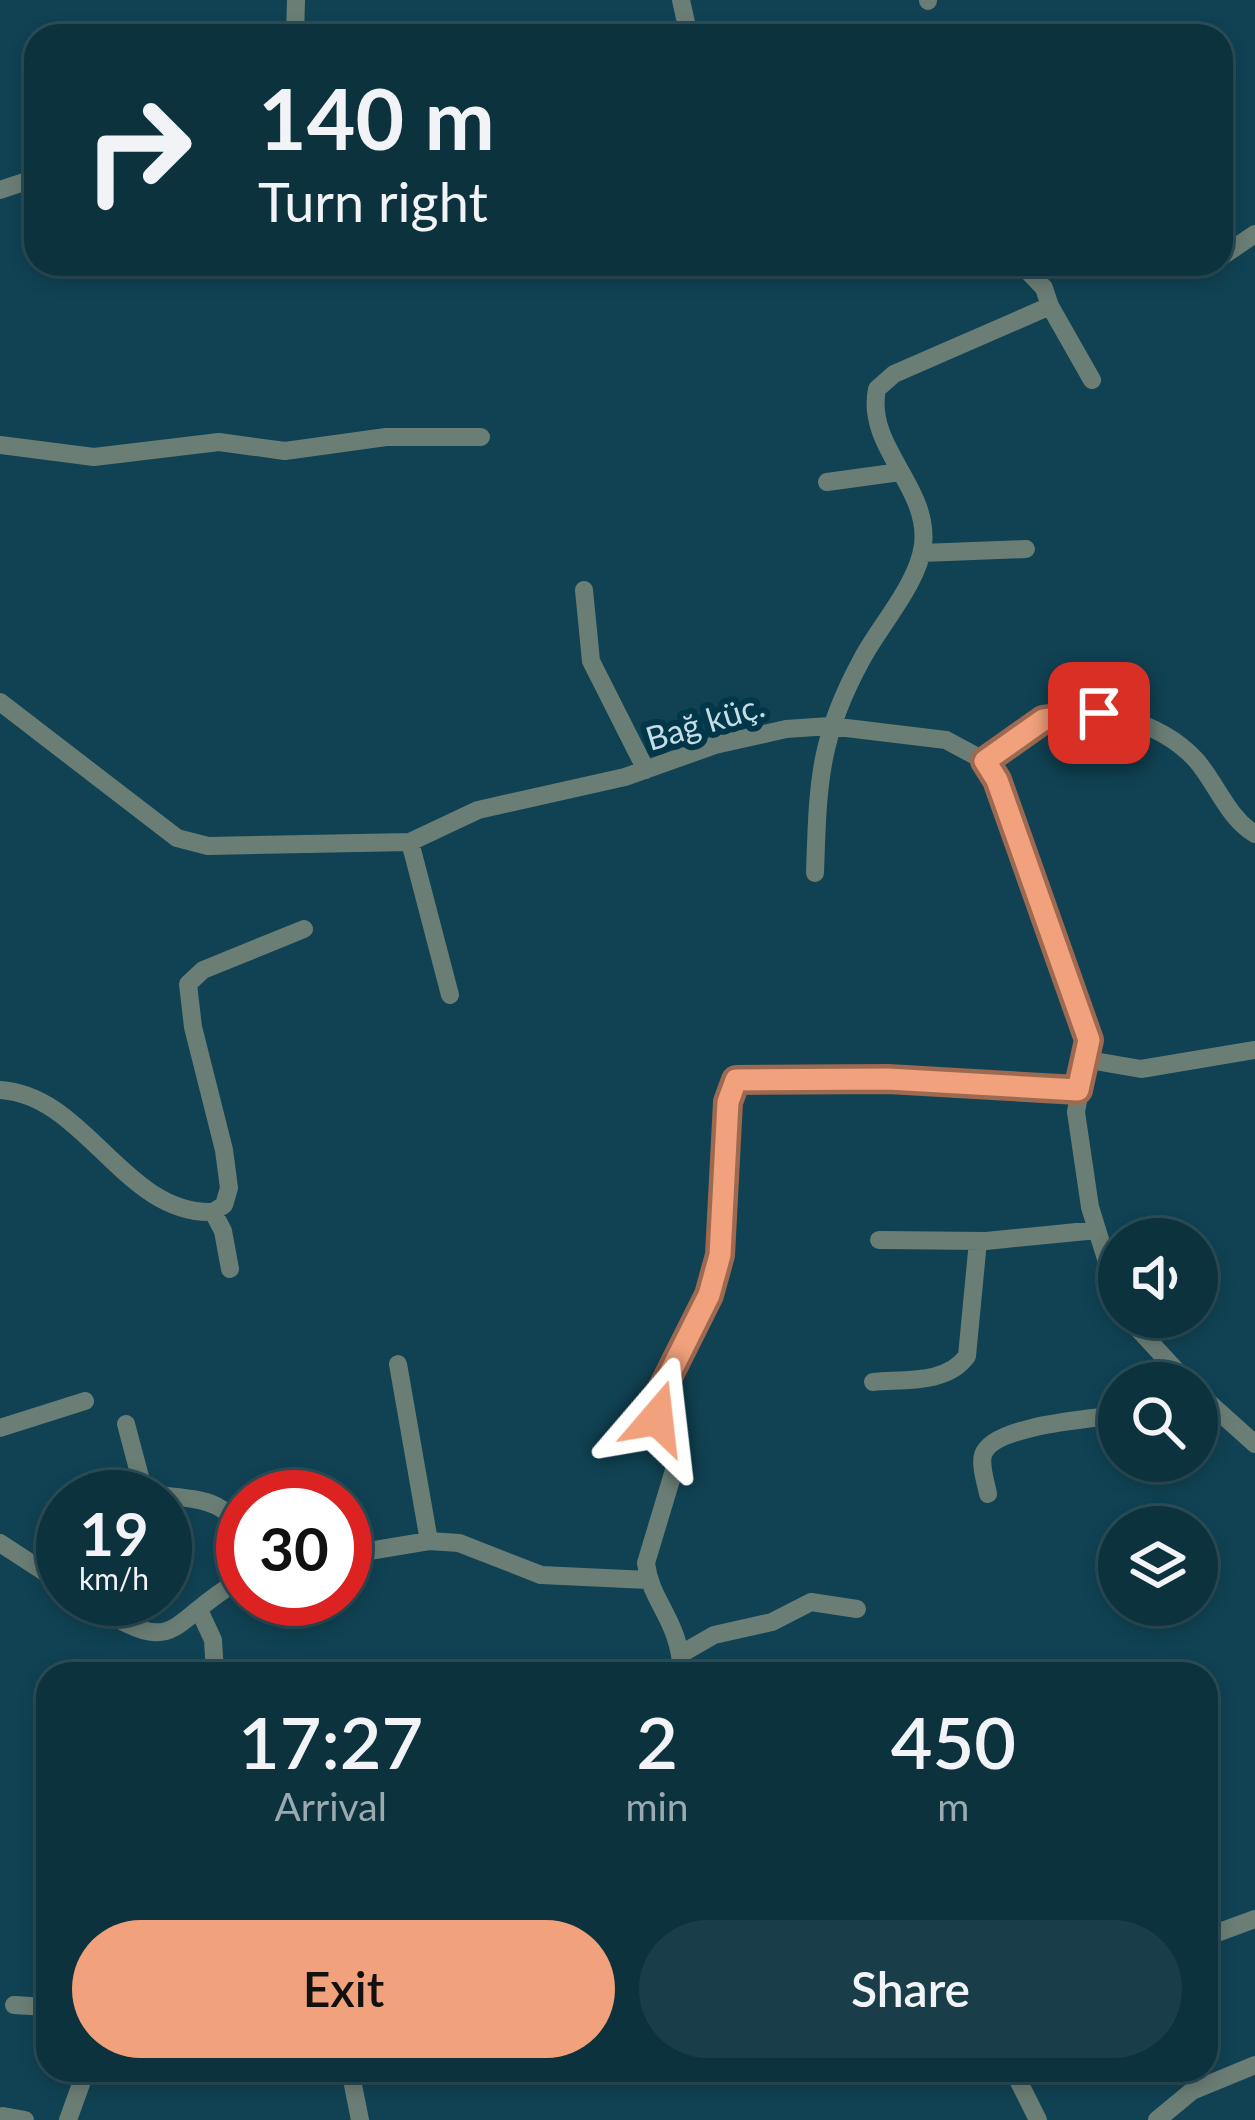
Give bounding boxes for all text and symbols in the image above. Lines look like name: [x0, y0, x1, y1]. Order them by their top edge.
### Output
text: 140 m: [258, 67, 495, 168]
icon: right: [60, 72, 216, 228]
text: Turn right: [258, 169, 488, 234]
pin: [1048, 662, 1150, 764]
icon: arrive: [1066, 680, 1132, 746]
street label: Bağ küç.: [641, 684, 769, 758]
map controls: [1098, 1218, 1218, 1626]
button: sound: [1098, 1218, 1218, 1338]
position arrow: [594, 1355, 720, 1481]
button: search: [1098, 1362, 1218, 1482]
speed limit sign: 30: [216, 1470, 372, 1626]
text: 19: [79, 1497, 149, 1569]
button: layers: [1098, 1506, 1218, 1626]
text: km/h: [79, 1560, 149, 1596]
text: 17:27: [238, 1698, 423, 1784]
text: 2: [636, 1698, 678, 1784]
text: 450: [891, 1698, 1016, 1784]
text: Arrival: [275, 1783, 387, 1829]
text: min: [625, 1783, 689, 1829]
text: m: [937, 1783, 969, 1829]
button: Exit: [72, 1920, 615, 2058]
button: Share: [639, 1920, 1182, 2058]

